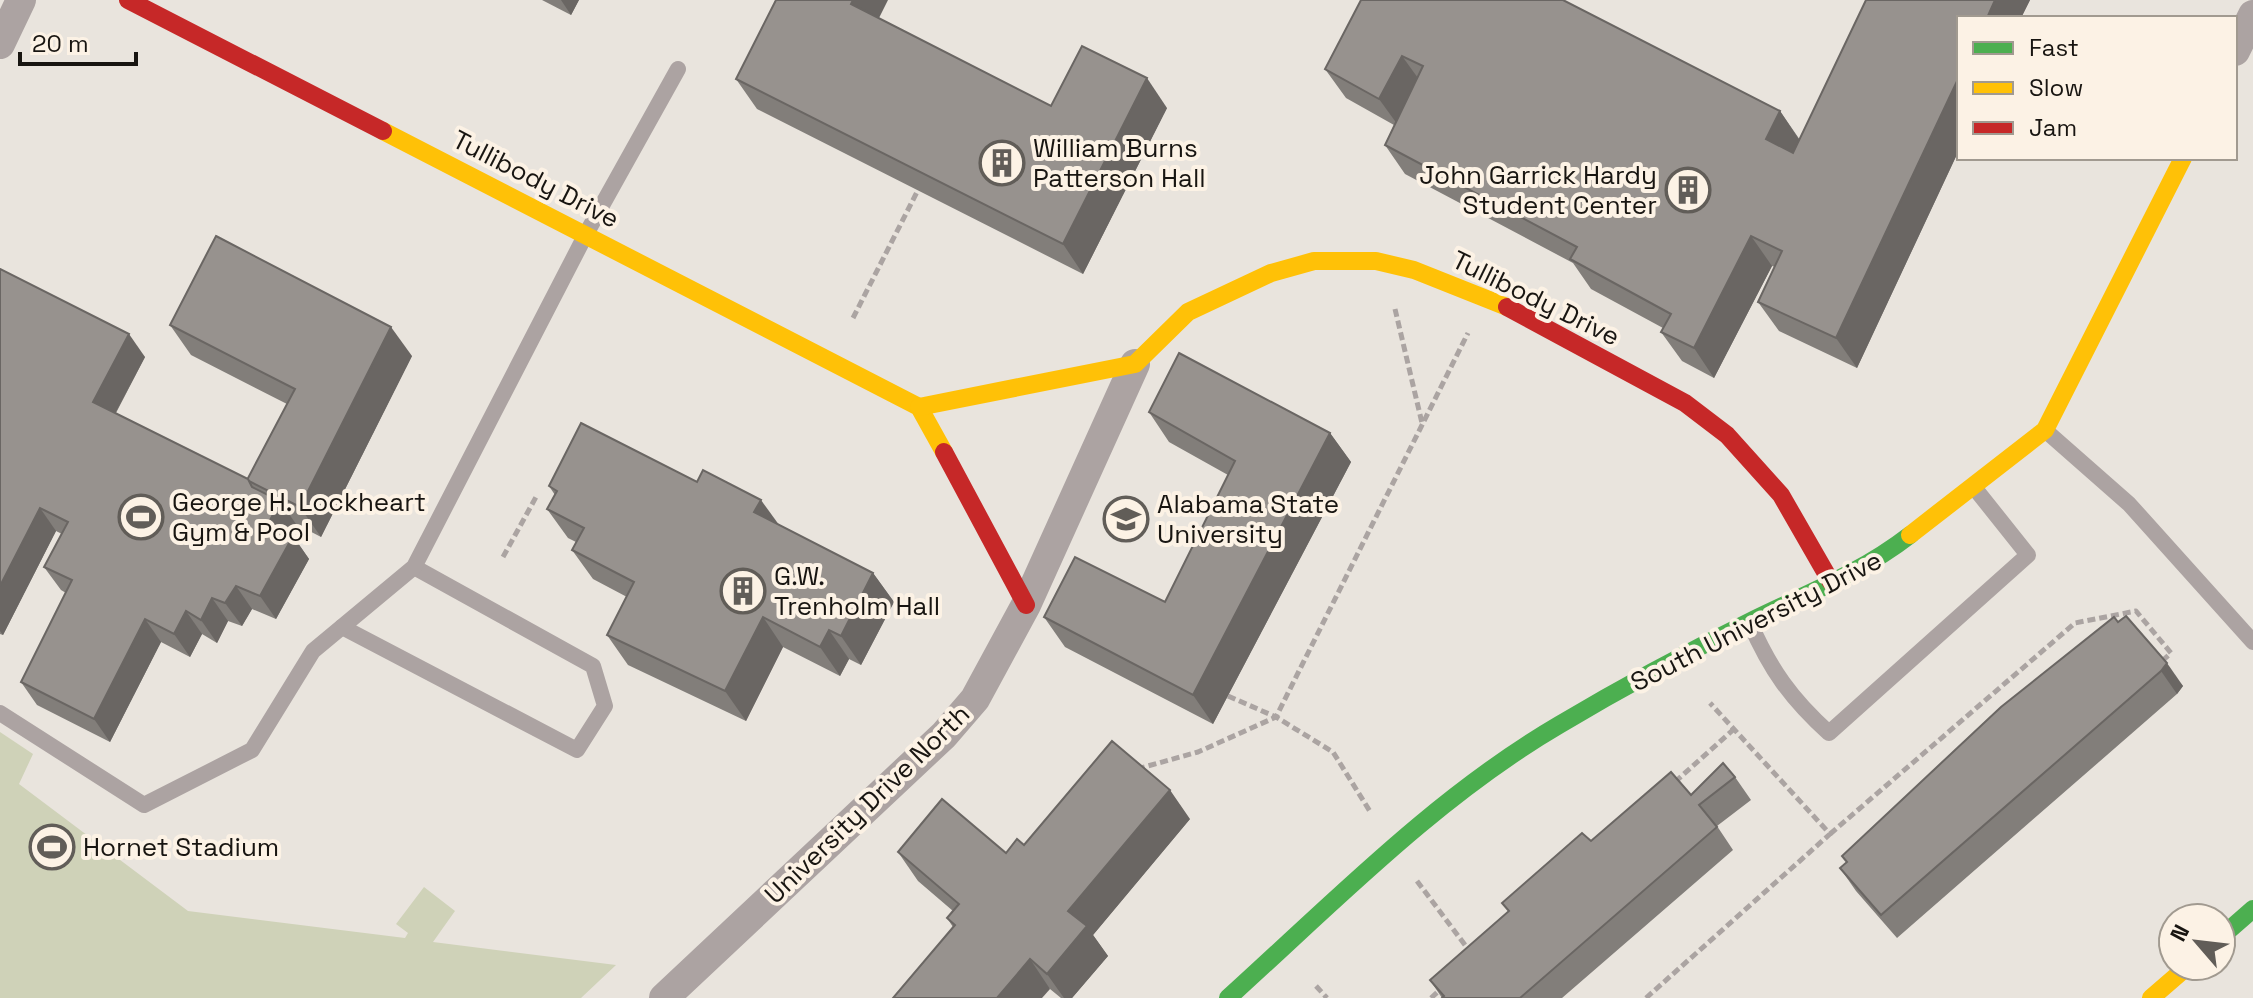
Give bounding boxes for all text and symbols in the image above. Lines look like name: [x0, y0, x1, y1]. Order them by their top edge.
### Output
scale bar: [20, 16, 136, 66]
legend: [1957, 16, 2237, 160]
text: 20 m: [32, 28, 89, 59]
text: Fast: [2029, 32, 2079, 63]
text: Slow: [2029, 72, 2083, 103]
text: Jam: [2029, 112, 2077, 143]
street label: Tullibody Drive: [447, 122, 625, 236]
place label: William Burns Patterson Hall: [1033, 131, 1206, 195]
building icon: William Burns Patterson Hall: [978, 139, 1026, 187]
place label: John Garrick Hardy Student Center: [1419, 158, 1657, 222]
building icon: John Garrick Hardy Student Center: [1664, 166, 1712, 214]
street label: Tullibody Drive: [1446, 243, 1626, 353]
place label: George H. Lockheart Gym & Pool: [172, 485, 426, 549]
place label: Alabama State University: [1157, 487, 1339, 551]
sports icon: George H. Lockheart Gym & Pool: [117, 493, 165, 541]
school or university icon: Alabama State University: [1102, 495, 1150, 543]
street label: South University Drive: [1625, 543, 1887, 699]
place label: G.W. Trenholm Hall: [774, 559, 940, 623]
building icon: G.W. Trenholm Hall: [719, 567, 767, 615]
street label: University Drive North: [757, 697, 977, 911]
sports icon: Hornet Stadium: [28, 823, 76, 871]
place label: Hornet Stadium: [83, 830, 279, 864]
north arrow: [2157, 902, 2237, 982]
text: N: [2164, 920, 2195, 946]

